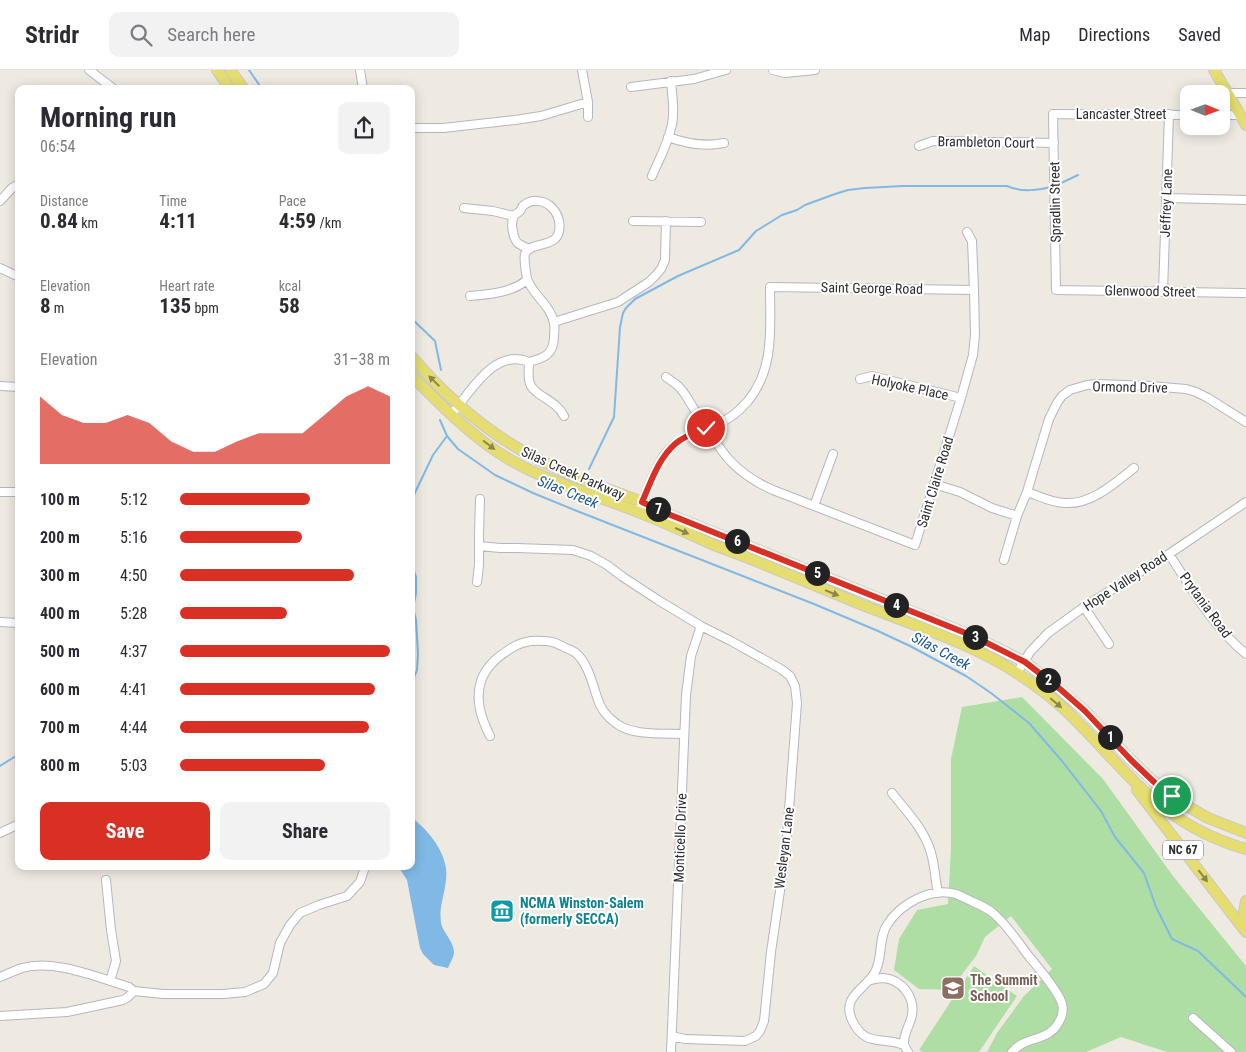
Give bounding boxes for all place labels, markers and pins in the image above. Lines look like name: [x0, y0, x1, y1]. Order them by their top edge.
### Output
pin: [685, 407, 727, 449]
pin: 7: [646, 496, 670, 522]
pin: 6: [724, 528, 750, 554]
pin: 5: [804, 560, 830, 586]
pin: 4: [884, 592, 908, 618]
pin: 3: [962, 624, 988, 650]
pin: 2: [1036, 668, 1060, 692]
pin: 1: [1098, 724, 1122, 750]
pin: [1151, 775, 1193, 817]
place label: NCMA Winston-Salem (formerly SECCA): [520, 895, 644, 928]
museum icon: NCMA Winston-Salem (formerly SECCA): [489, 898, 515, 924]
place label: The Summit School: [970, 972, 1037, 1004]
school or university icon: The Summit School: [940, 975, 966, 1001]

